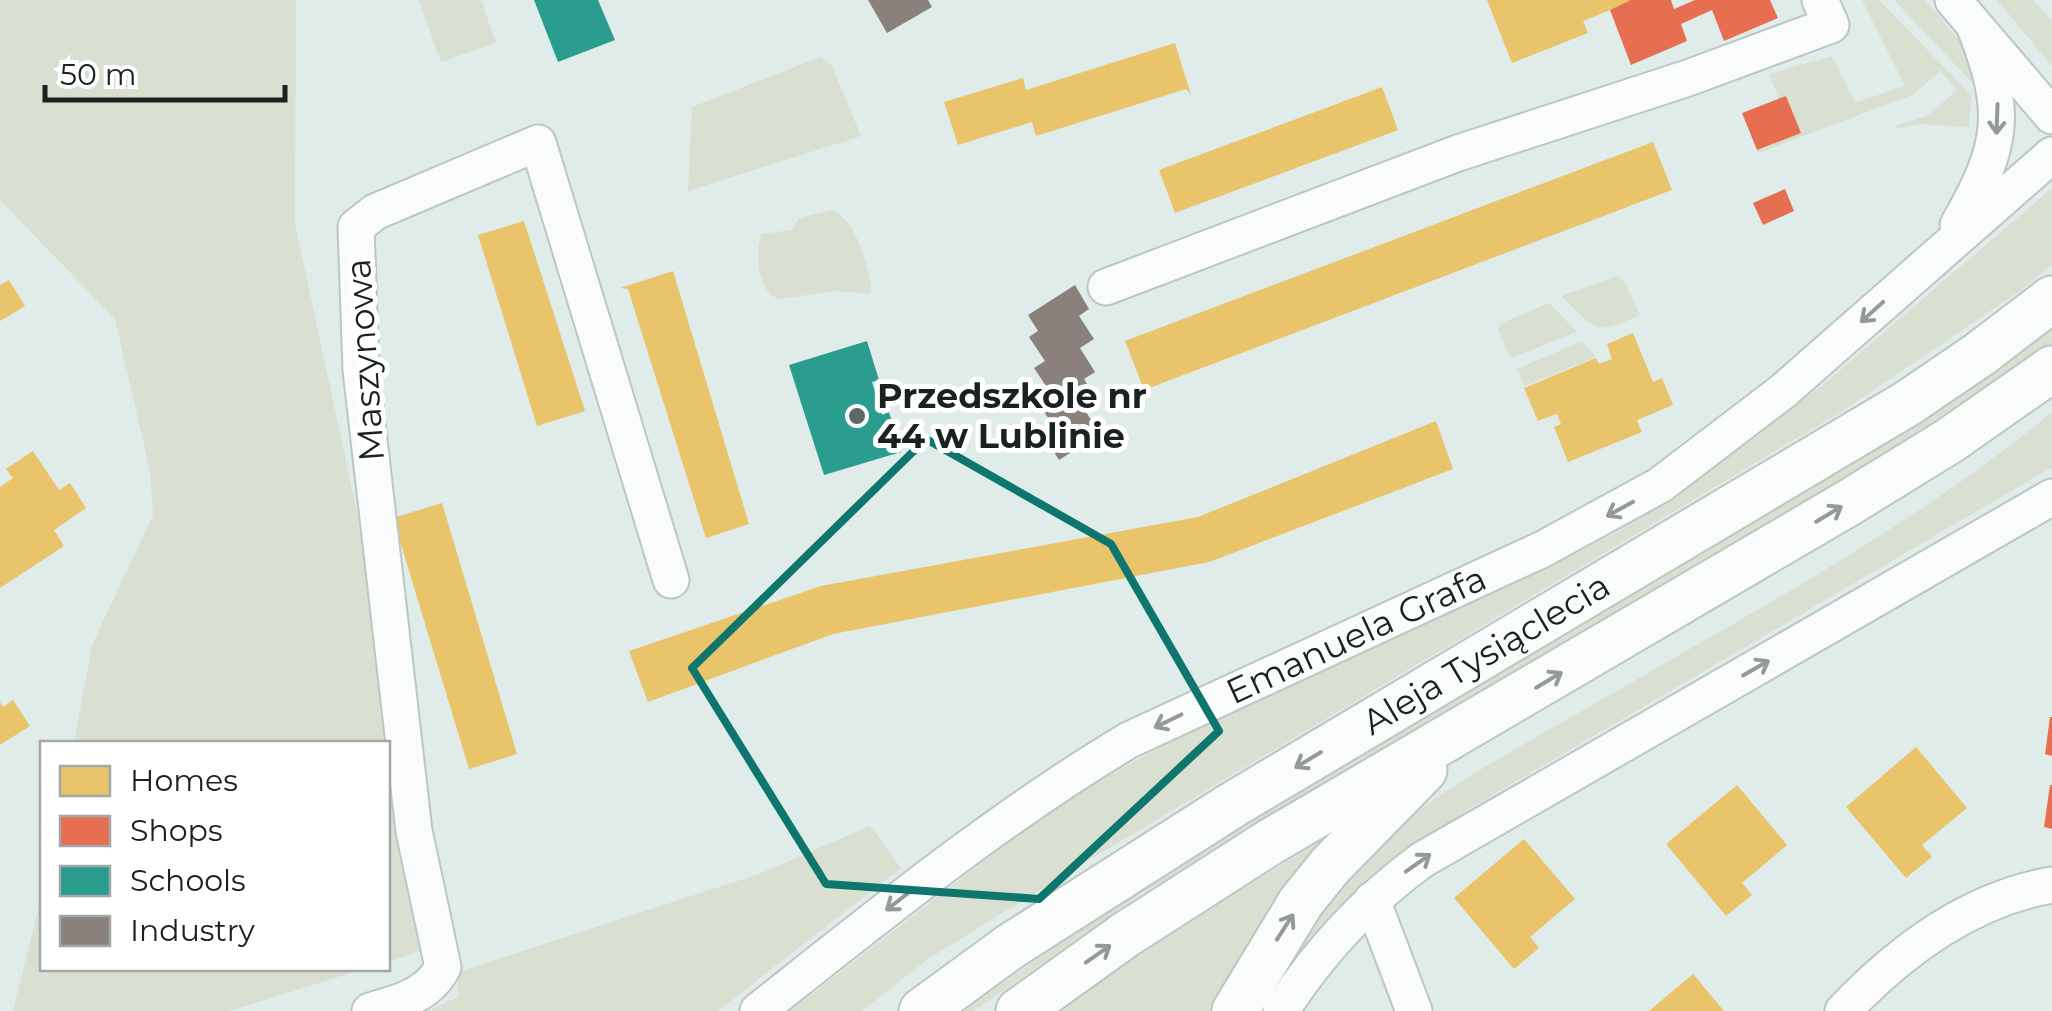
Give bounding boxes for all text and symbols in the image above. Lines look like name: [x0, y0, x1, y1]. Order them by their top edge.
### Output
scale bar: [45, 40, 285, 102]
text: 50 m: [60, 56, 137, 93]
one-way arrow: [1987, 102, 2006, 134]
street label: Maszynowa: [336, 257, 393, 463]
one-way arrow: [1860, 301, 1886, 323]
place label: Przedszkole nr 44 w Lublinie: [877, 374, 1147, 457]
marker: Przedszkole nr 44 w Lublinie: [846, 405, 868, 427]
one-way arrow: [1606, 499, 1636, 519]
one-way arrow: [1814, 504, 1843, 524]
street label: Emanuela Grafa: [1219, 556, 1493, 713]
street label: Aleja Tysiąclecia: [1354, 563, 1617, 744]
one-way arrow: [1742, 658, 1770, 678]
one-way arrow: [1534, 670, 1563, 690]
one-way arrow: [1153, 712, 1183, 731]
legend: [40, 741, 390, 971]
one-way arrow: [1294, 750, 1323, 770]
text: Homes: [130, 762, 238, 799]
text: Shops: [130, 812, 223, 849]
one-way arrow: [1404, 853, 1432, 874]
text: Schools: [130, 862, 246, 899]
one-way arrow: [885, 890, 912, 911]
text: Industry: [130, 912, 255, 949]
one-way arrow: [1274, 914, 1295, 942]
one-way arrow: [1084, 944, 1111, 965]

